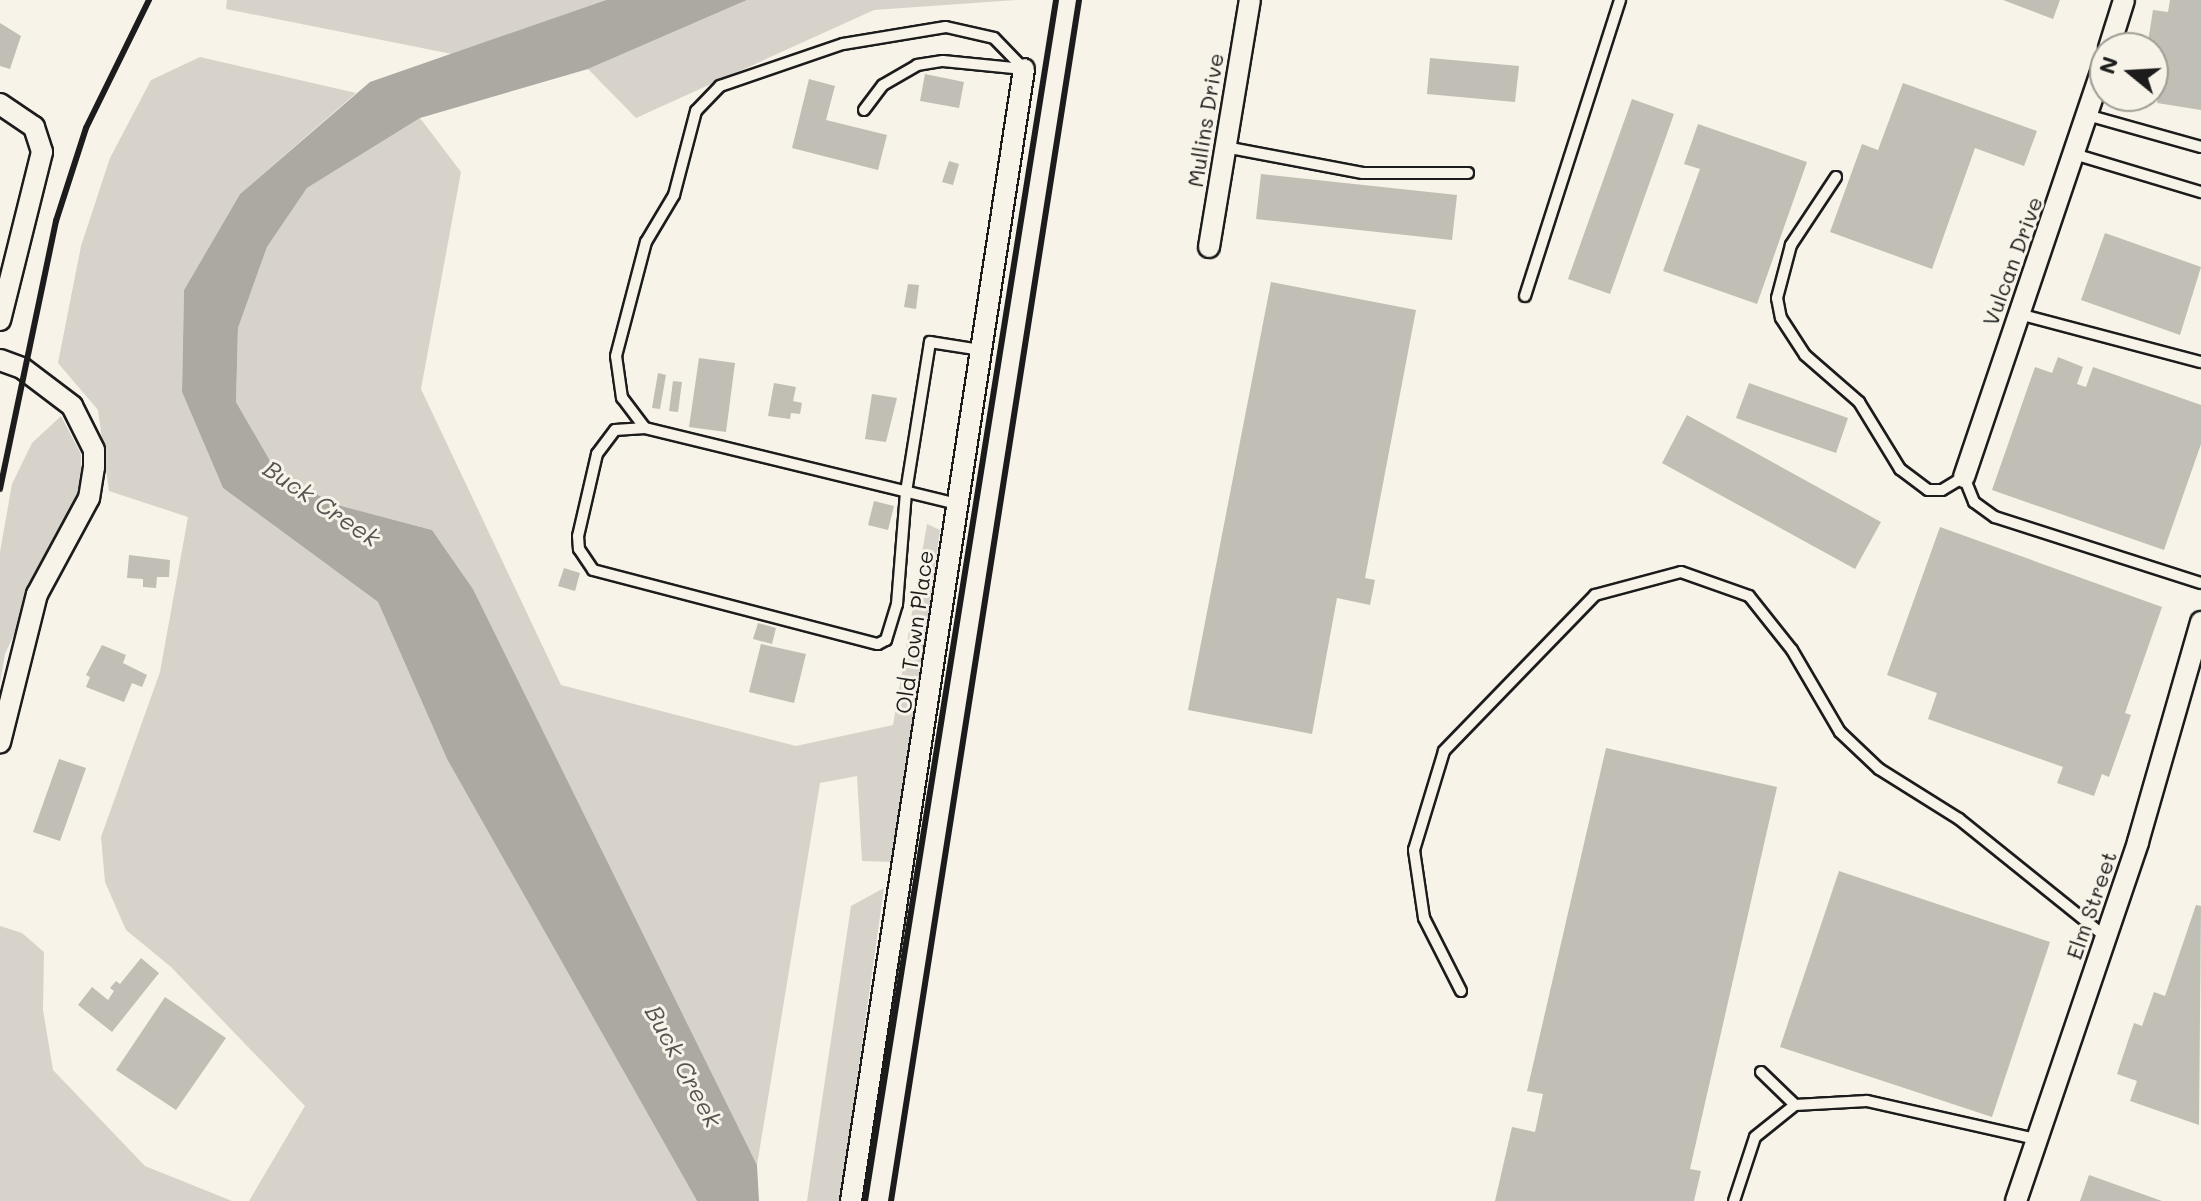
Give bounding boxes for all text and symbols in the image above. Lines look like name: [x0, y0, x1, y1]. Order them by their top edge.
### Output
north arrow: [2089, 32, 2169, 112]
street label: Mullins Drive: [1181, 51, 1229, 189]
text: N: [2091, 53, 2124, 77]
street label: Vulcan Drive: [1976, 193, 2048, 329]
water label: Buck Creek: [258, 454, 386, 552]
street label: Old Town Place: [889, 549, 939, 715]
street label: Elm Street: [2060, 847, 2122, 963]
water label: Buck Creek: [640, 1000, 728, 1132]

